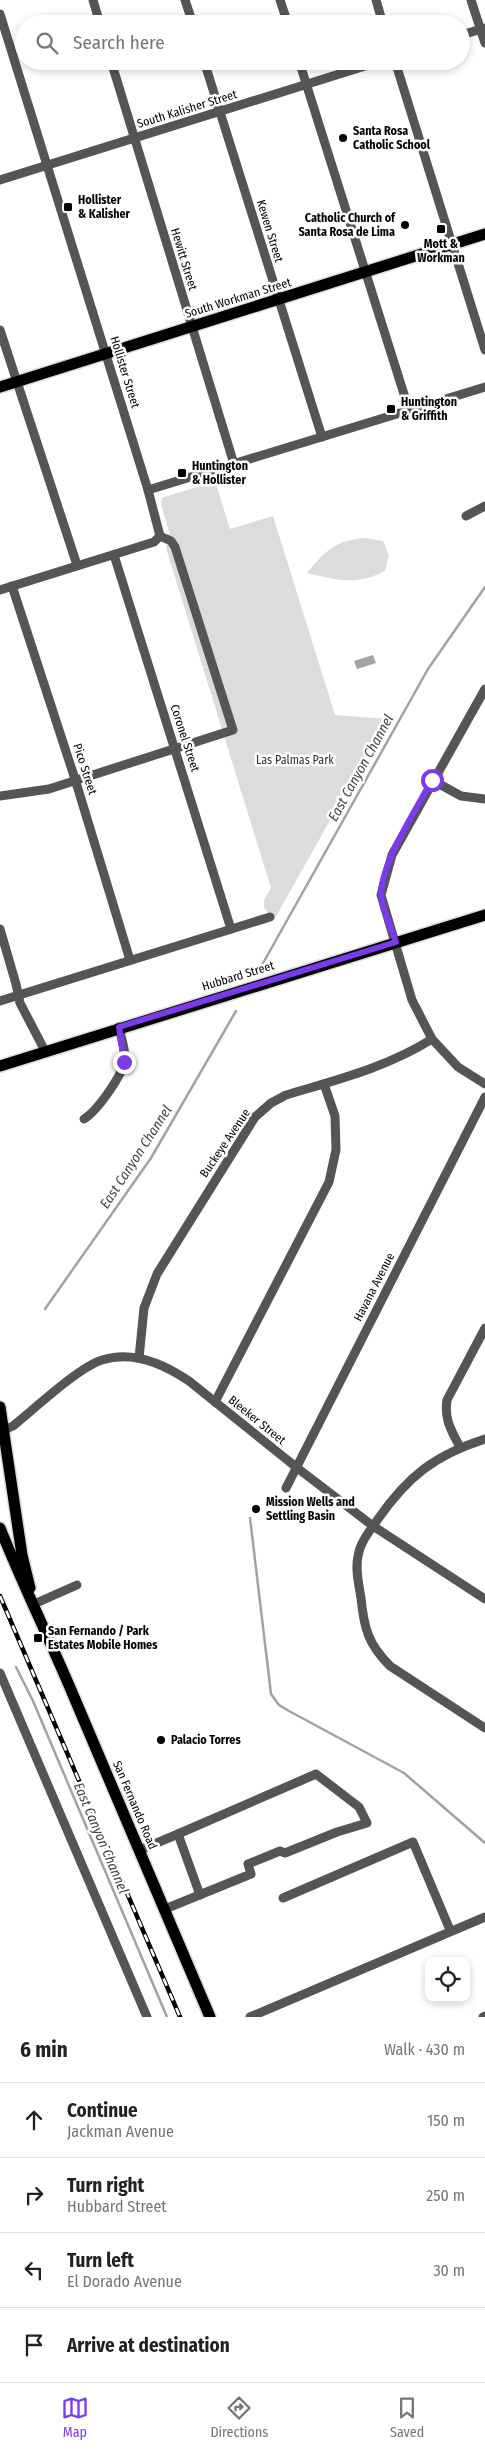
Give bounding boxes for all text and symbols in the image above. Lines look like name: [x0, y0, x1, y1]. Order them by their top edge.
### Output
search box: [15, 15, 470, 70]
icon: search: [33, 29, 61, 57]
text: Search here: [73, 31, 165, 54]
street label: South Kalisher Street: [135, 87, 239, 131]
place label: Santa Rosa Catholic School: [353, 124, 431, 152]
marker: Santa Rosa Catholic School: [337, 132, 349, 144]
place label: Hollister & Kalisher: [78, 193, 131, 221]
street label: Kewen Street: [254, 198, 286, 264]
marker: Hollister & Kalisher: [62, 201, 74, 213]
place label: Catholic Church of Santa Rosa de Lima: [298, 211, 396, 239]
marker: Catholic Church of Santa Rosa de Lima: [399, 219, 411, 231]
marker: Mott & Workman: [435, 223, 447, 235]
street label: Hewitt Street: [168, 226, 200, 292]
place label: Mott & Workman: [417, 237, 465, 265]
street label: South Workman Street: [183, 275, 293, 321]
street label: Hollister Street: [107, 334, 143, 410]
place label: Huntington & Griffith: [401, 395, 457, 423]
marker: Huntington & Griffith: [385, 403, 397, 415]
place label: Huntington & Hollister: [192, 459, 248, 487]
marker: Huntington & Hollister: [176, 467, 188, 479]
street label: Coronel Street: [168, 703, 203, 774]
water label: East Canyon Channel: [325, 712, 397, 824]
street label: Pico Street: [70, 742, 100, 796]
park label: Las Palmas Park: [256, 753, 334, 767]
route start: [421, 769, 444, 792]
street label: Hubbard Street: [200, 958, 276, 994]
route end: [113, 1051, 136, 1074]
water label: East Canyon Channel: [96, 1102, 176, 1212]
street label: Buckeye Avenue: [197, 1106, 253, 1180]
street label: Havana Avenue: [351, 1250, 397, 1324]
street label: Bleeker Street: [226, 1393, 288, 1447]
place label: Mission Wells and Settling Basin: [266, 1495, 355, 1523]
marker: Mission Wells and Settling Basin: [250, 1503, 262, 1515]
place label: San Fernando / Park Estates Mobile Homes: [48, 1624, 158, 1652]
marker: San Fernando / Park Estates Mobile Homes: [32, 1632, 44, 1644]
place label: Palacio Torres: [171, 1733, 241, 1747]
marker: Palacio Torres: [155, 1734, 167, 1746]
street label: San Fernando Road: [110, 1759, 160, 1851]
water label: East Canyon Channel: [70, 1780, 132, 1896]
map controls: [425, 1957, 470, 2002]
button: locate: [425, 1957, 470, 2002]
text: 6 min: [20, 2037, 68, 2063]
text: Walk · 430 m: [384, 2040, 465, 2059]
text: Continue: [67, 2099, 138, 2122]
icon: ahead: [20, 2106, 48, 2134]
text: 150 m: [427, 2111, 465, 2130]
text: Jackman Avenue: [67, 2122, 174, 2141]
text: Turn right: [67, 2174, 144, 2197]
icon: right: [20, 2181, 48, 2209]
text: 250 m: [426, 2186, 465, 2205]
text: Hubbard Street: [67, 2197, 167, 2216]
text: Turn left: [67, 2249, 134, 2272]
icon: left: [20, 2256, 48, 2284]
text: 30 m: [433, 2261, 465, 2280]
text: El Dorado Avenue: [67, 2272, 182, 2291]
icon: arrive: [20, 2331, 48, 2359]
text: Arrive at destination: [67, 2334, 230, 2357]
tab: Map: [61, 2394, 89, 2441]
tab: Directions: [210, 2394, 268, 2441]
tab: Saved: [390, 2394, 424, 2441]

